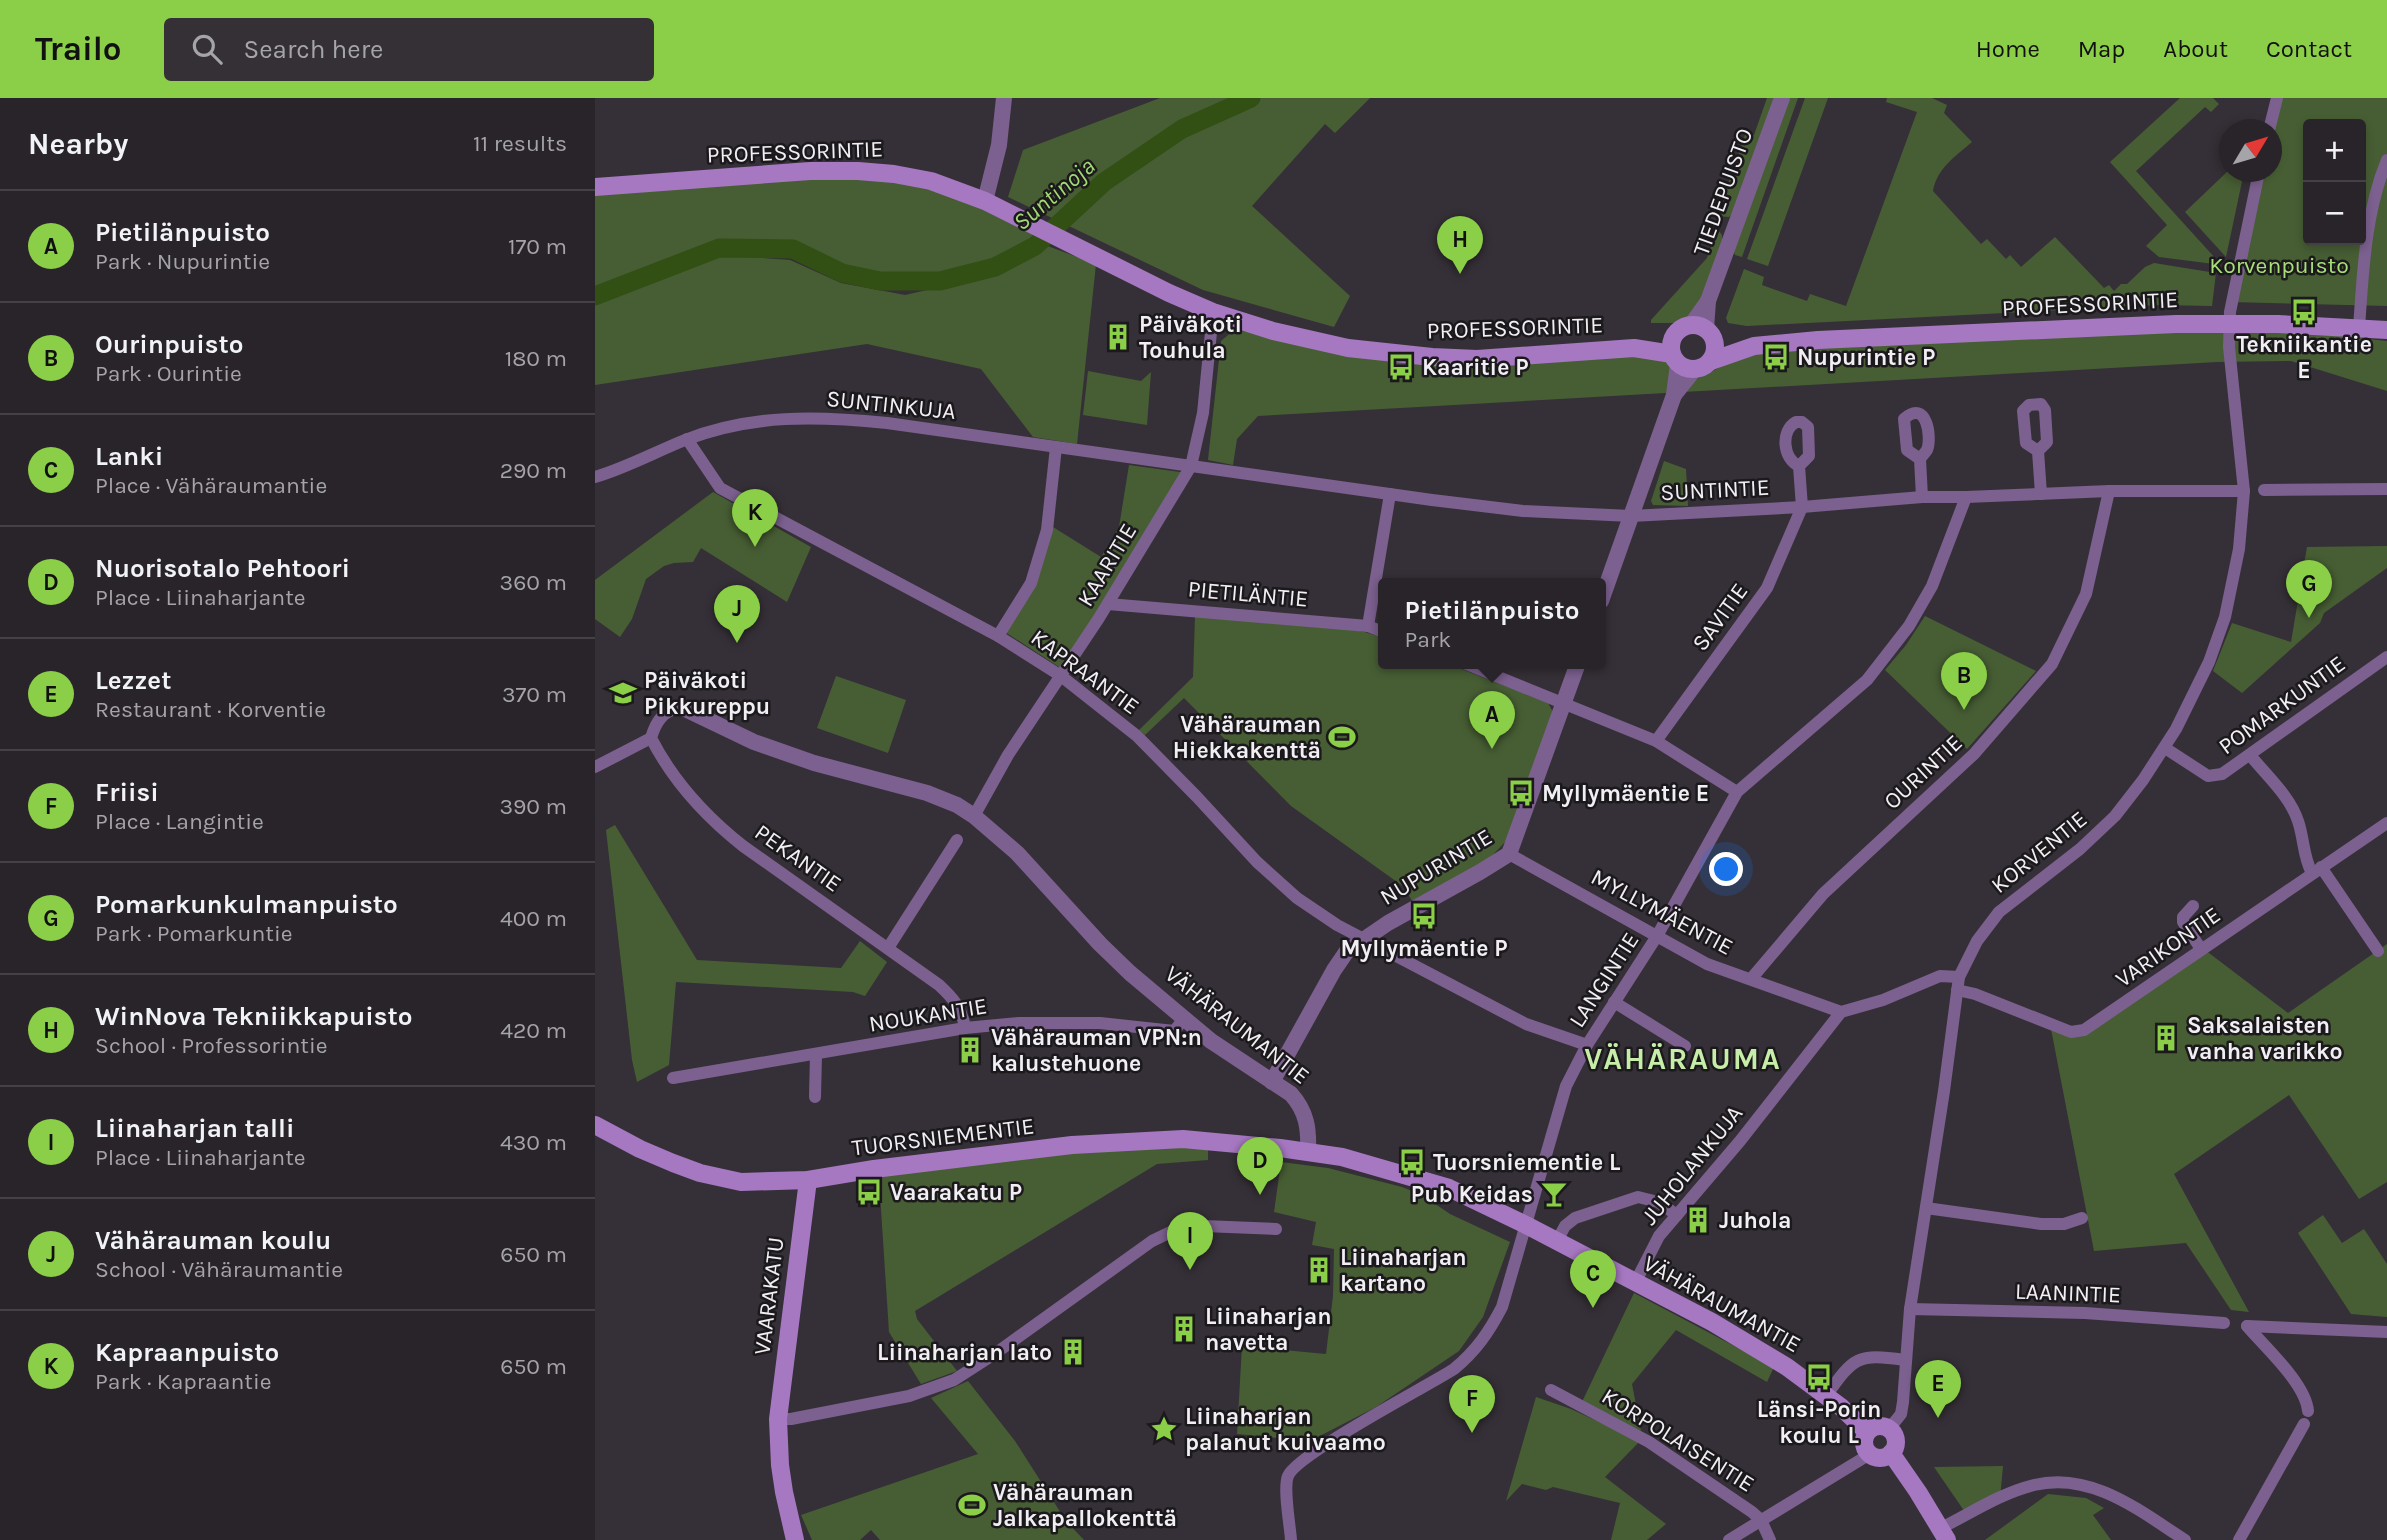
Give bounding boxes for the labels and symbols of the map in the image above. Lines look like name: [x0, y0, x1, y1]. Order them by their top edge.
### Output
north arrow: [2219, 119, 2282, 182]
street label: TIEDEPUISTO: [1687, 125, 1759, 259]
street label: PROFESSORINTIE: [706, 135, 884, 169]
water label: Suntinoja: [1008, 152, 1100, 236]
pin: H: [1437, 216, 1483, 274]
park label: Korvenpuisto: [2209, 252, 2349, 279]
street label: PROFESSORINTIE: [2001, 286, 2179, 322]
bus stop icon: Tekniikantie E: [2289, 297, 2319, 327]
place label: Päiväkoti Touhula: [1139, 311, 1242, 364]
street label: PROFESSORINTIE: [1426, 311, 1604, 345]
building icon: Päiväkoti Touhula: [1103, 322, 1133, 352]
place label: Tekniikantie E: [2236, 331, 2372, 384]
bus stop icon: Nupurintie P: [1761, 342, 1791, 372]
place label: Nupurintie P: [1797, 344, 1935, 371]
bus stop icon: Kaaritie P: [1386, 352, 1416, 382]
place label: Kaaritie P: [1422, 354, 1529, 381]
street label: SUNTINKUJA: [825, 385, 957, 425]
street label: SUNTINTIE: [1660, 474, 1770, 506]
pin: K: [732, 489, 778, 547]
street label: KAARITIE: [1072, 519, 1142, 611]
pin: G: [2286, 560, 2332, 618]
street label: PIETILÄNTIE: [1187, 575, 1309, 613]
street label: SAVITIE: [1687, 578, 1753, 656]
pin: J: [714, 585, 760, 643]
street label: KAPRAANTIE: [1026, 624, 1144, 720]
street label: POMARKUNTIE: [2213, 650, 2351, 760]
pin: B: [1941, 652, 1987, 710]
place label: Päiväkoti Pikkureppu: [644, 667, 770, 720]
school or university icon: Päiväkoti Pikkureppu: [608, 678, 638, 708]
pin: A: [1469, 691, 1515, 749]
place label: Vähärauman Hiekkakenttä: [1173, 711, 1321, 764]
sports icon: Vähärauman Hiekkakenttä: [1327, 722, 1357, 752]
street label: OURINTIE: [1878, 729, 1968, 815]
bus stop icon: Myllymäentie E: [1506, 778, 1536, 808]
place label: Myllymäentie E: [1542, 780, 1709, 807]
street label: KORVENTIE: [1986, 805, 2092, 899]
street label: PEKANTIE: [750, 818, 846, 898]
street label: NUPURINTIE: [1375, 823, 1497, 911]
your location: [1709, 852, 1743, 886]
street label: MYLLYMÄENTIE: [1586, 863, 1738, 961]
bus stop icon: Myllymäentie P: [1409, 901, 1439, 931]
street label: VARIKONTIE: [2111, 901, 2225, 993]
street label: LANGINTIE: [1563, 928, 1645, 1032]
place label: Myllymäentie P: [1340, 935, 1508, 962]
street label: VÄHÄRAUMANTIE: [1159, 960, 1315, 1090]
street label: NOUKANTIE: [867, 992, 989, 1038]
place label: Saksalaisten vanha varikko: [2187, 1012, 2343, 1065]
building icon: Saksalaisten vanha varikko: [2151, 1023, 2181, 1053]
place label: Vähärauman VPN:n kalustehuone: [991, 1024, 1202, 1077]
building icon: Vähärauman VPN:n kalustehuone: [955, 1035, 985, 1065]
district label: VÄHÄRAUMA: [1584, 1041, 1782, 1077]
street label: JUHOLANKUJA: [1636, 1100, 1748, 1230]
street label: TUORSNIEMENTIE: [850, 1112, 1036, 1162]
pin: D: [1237, 1137, 1283, 1195]
bus stop icon: Tuorsniementie L: [1397, 1147, 1427, 1177]
place label: Tuorsniementie L: [1433, 1149, 1620, 1176]
bus stop icon: Vaarakatu P: [854, 1177, 884, 1207]
place label: Vaarakatu P: [890, 1179, 1022, 1206]
bar icon: Pub Keidas: [1539, 1179, 1569, 1209]
place label: Pub Keidas: [1411, 1181, 1533, 1208]
building icon: Juhola: [1683, 1205, 1713, 1235]
place label: Juhola: [1719, 1207, 1791, 1234]
pin: I: [1167, 1212, 1213, 1270]
street label: VAARAKATU: [748, 1235, 790, 1357]
place label: Liinaharjan kartano: [1340, 1244, 1467, 1297]
pin: C: [1570, 1250, 1616, 1308]
street label: VÄHÄRAUMANTIE: [1639, 1250, 1805, 1358]
building icon: Liinaharjan kartano: [1304, 1255, 1334, 1285]
street label: LAANINTIE: [2015, 1278, 2121, 1308]
place label: Liinaharjan navetta: [1205, 1303, 1332, 1356]
building icon: Liinaharjan navetta: [1169, 1314, 1199, 1344]
building icon: Liinaharjan lato: [1058, 1337, 1088, 1367]
place label: Liinaharjan lato: [877, 1339, 1052, 1366]
pin: E: [1915, 1360, 1961, 1418]
bus stop icon: Länsi-Porin koulu L: [1804, 1362, 1834, 1392]
pin: F: [1449, 1375, 1495, 1433]
street label: KORPOLAISENTIE: [1597, 1382, 1759, 1498]
place label: Länsi-Porin koulu L: [1757, 1396, 1881, 1449]
place label: Liinaharjan palanut kuivaamo: [1185, 1403, 1386, 1456]
place icon: Liinaharjan palanut kuivaamo: [1149, 1414, 1179, 1444]
place label: Vähärauman Jalkapallokenttä: [993, 1479, 1177, 1532]
sports icon: Vähärauman Jalkapallokenttä: [957, 1490, 987, 1520]

